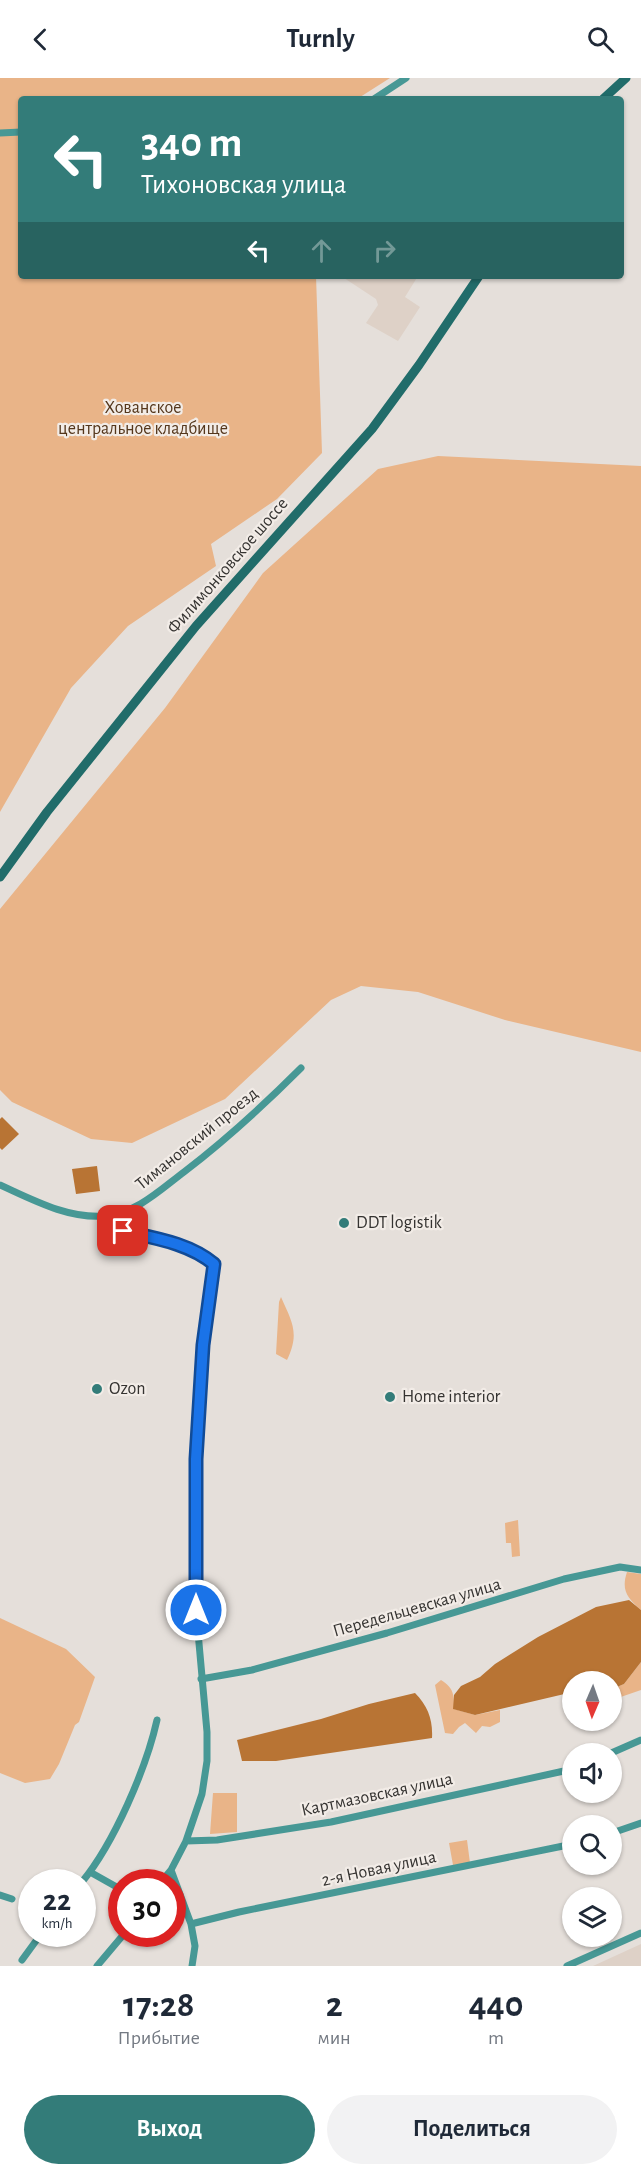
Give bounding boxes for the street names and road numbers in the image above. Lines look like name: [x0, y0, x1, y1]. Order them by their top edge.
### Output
street label: Филимонковское шоссе: [164, 495, 292, 637]
street label: Тимановский проезд: [133, 1084, 261, 1194]
street label: Передельцевская улица: [331, 1575, 503, 1641]
street label: Картмазовская улица: [300, 1770, 454, 1820]
street label: 2-я Новая улица: [320, 1848, 438, 1890]

